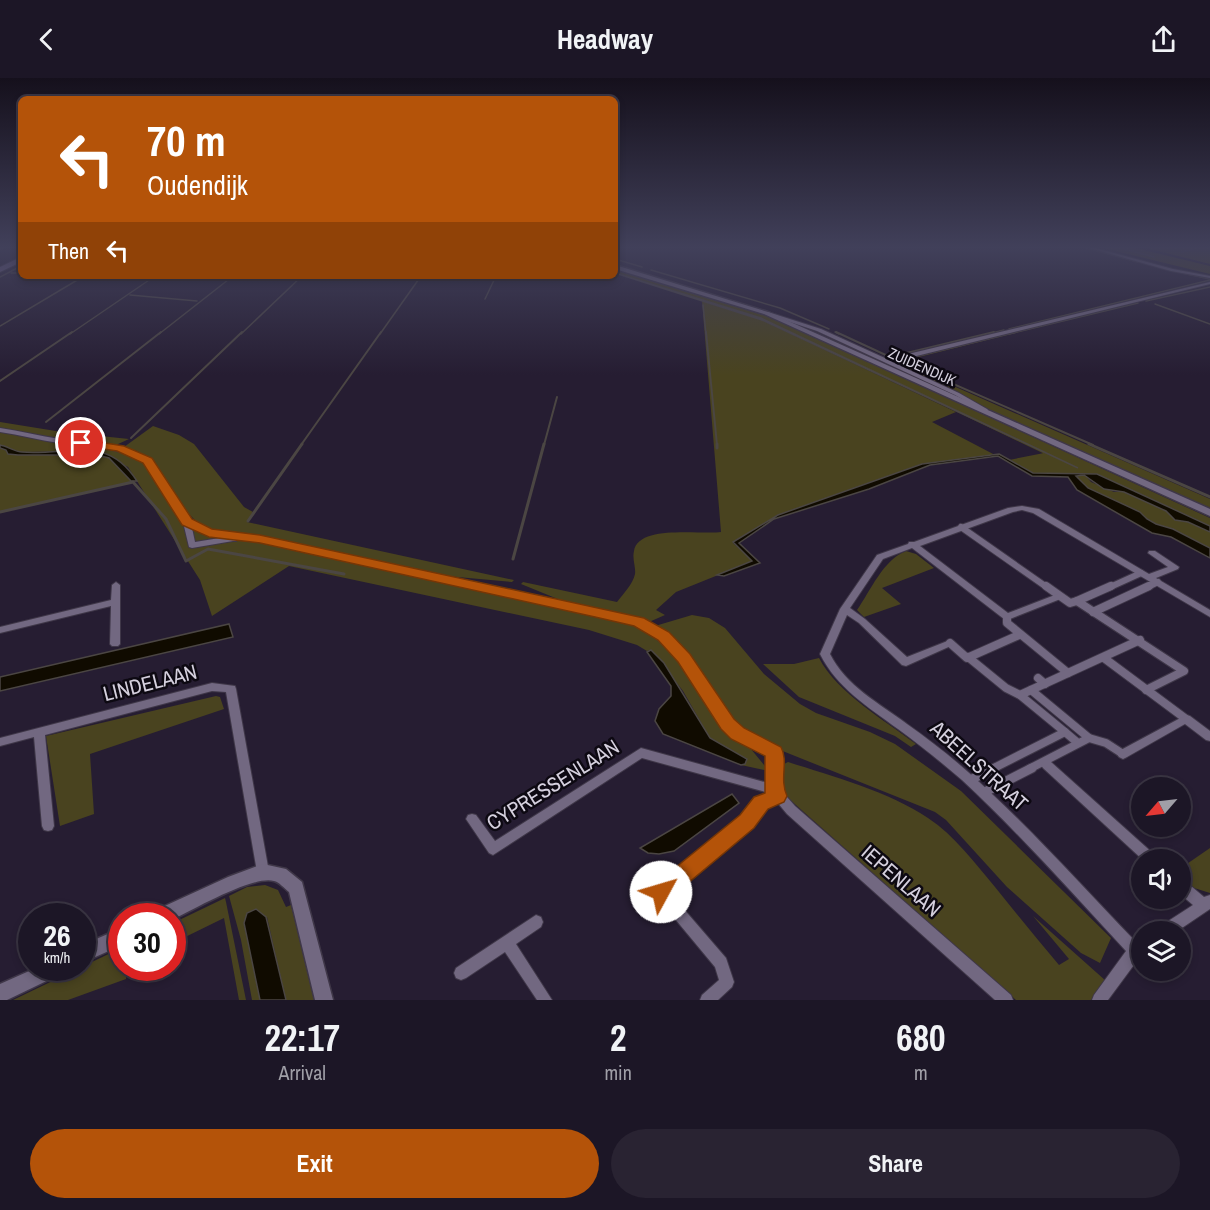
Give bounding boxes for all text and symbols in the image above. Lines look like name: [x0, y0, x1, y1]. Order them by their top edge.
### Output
text: Headway: [557, 21, 653, 57]
icon: back: [30, 23, 63, 56]
icon: share: [1147, 23, 1180, 56]
text: 70 m: [147, 113, 226, 169]
icon: left: [48, 120, 126, 198]
text: Oudendijk: [147, 167, 248, 203]
icon: left: [101, 234, 134, 267]
text: Then: [48, 236, 89, 266]
street label: ZUIDENDIJK: [885, 342, 960, 391]
pin: [55, 417, 106, 468]
icon: arrive: [64, 426, 97, 459]
street label: LINDELAAN: [100, 657, 200, 708]
street label: ABEELSTRAAT: [923, 713, 1035, 818]
street label: CYPRESSENLAAN: [481, 732, 625, 837]
north arrow: [1131, 777, 1191, 837]
map controls: [1131, 777, 1191, 981]
street label: IEPENLAAN: [855, 838, 947, 923]
button: sound: [1131, 849, 1191, 909]
position arrow: [629, 860, 693, 924]
speed limit sign: 30: [108, 903, 186, 981]
text: 26: [43, 915, 71, 955]
button: layers: [1131, 921, 1191, 981]
text: km/h: [44, 947, 70, 968]
text: 22:17: [264, 1014, 340, 1062]
text: 2: [610, 1014, 626, 1062]
text: 680: [896, 1014, 946, 1062]
text: Arrival: [279, 1059, 326, 1086]
text: min: [604, 1059, 632, 1086]
text: m: [914, 1059, 928, 1086]
button: Exit: [30, 1129, 599, 1198]
button: Share: [611, 1129, 1180, 1198]

